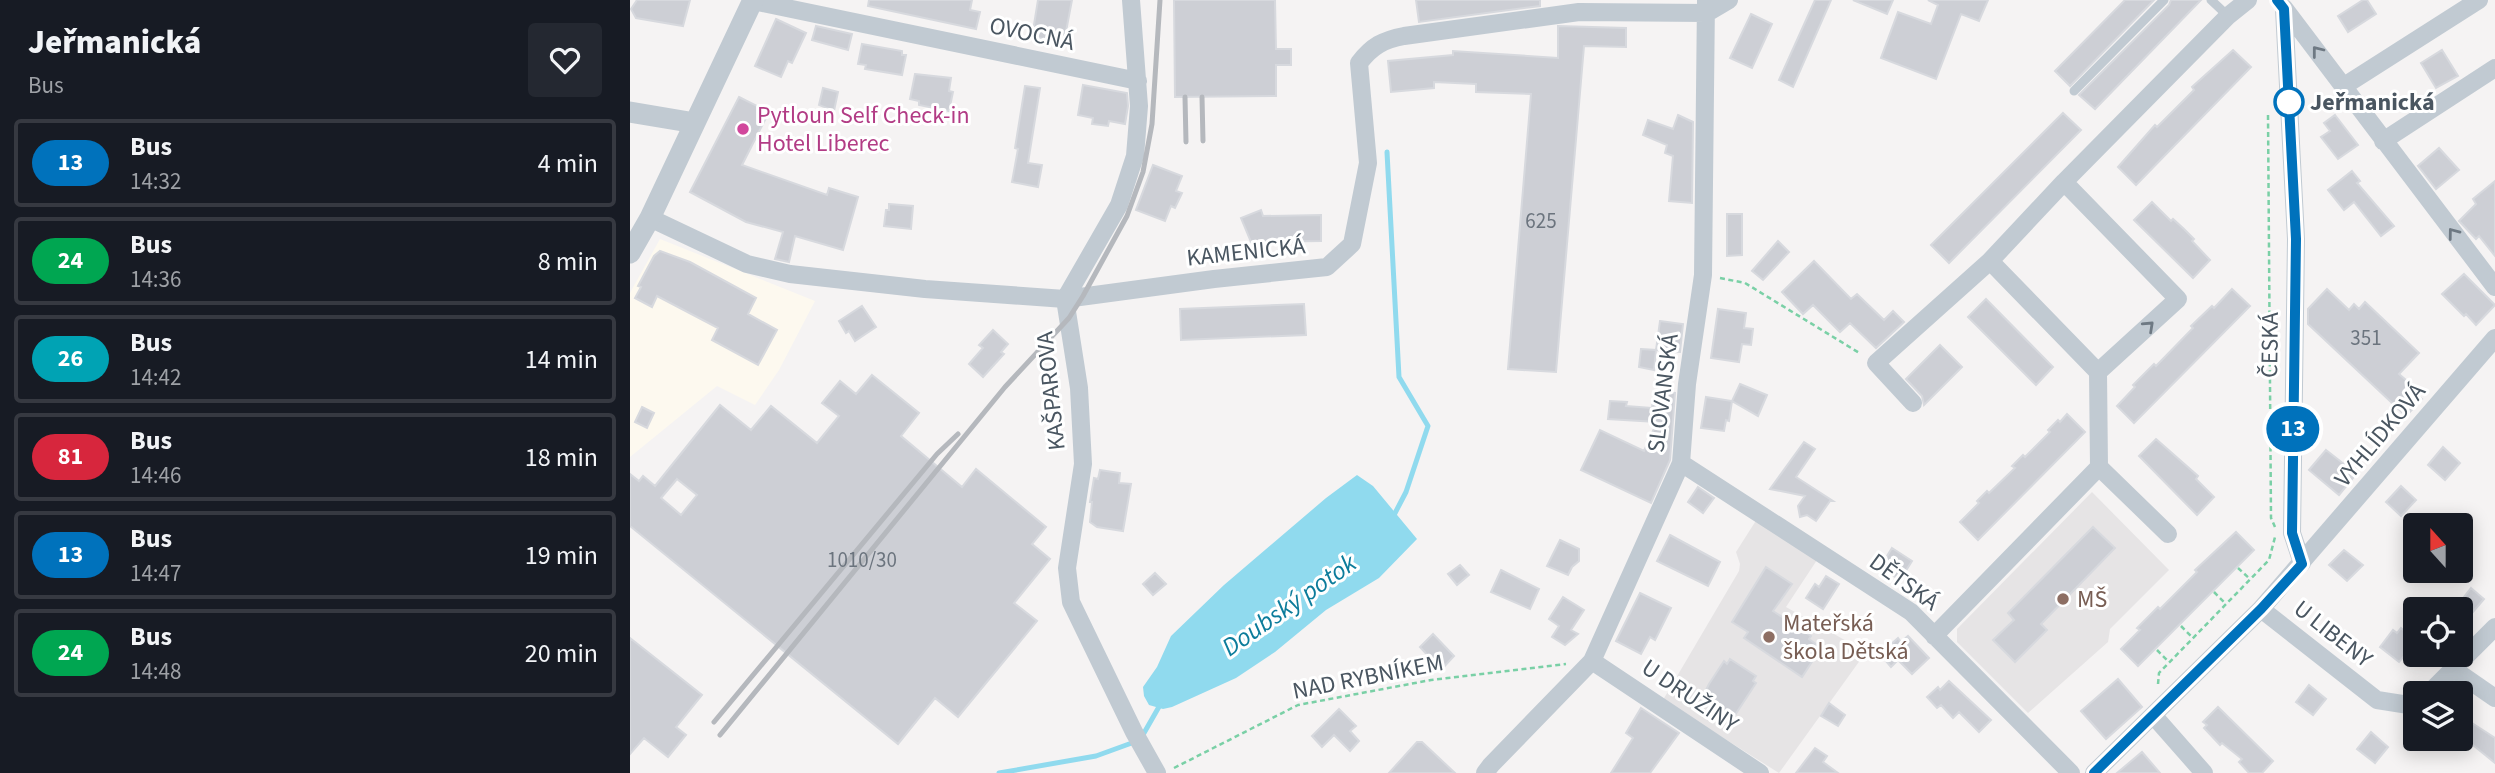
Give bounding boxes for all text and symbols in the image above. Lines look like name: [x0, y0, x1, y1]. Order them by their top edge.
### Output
street label: OVOCNÁ: [986, 8, 1078, 60]
text: Jeřmanická: [28, 19, 201, 66]
button: heart: [528, 23, 602, 97]
one-way arrow: [2312, 47, 2325, 59]
text: Bus: [28, 69, 64, 102]
place label: Jeřmanická: [2310, 85, 2435, 120]
marker: Jeřmanická: [2274, 87, 2304, 117]
place label: Pytloun Self Check-in Hotel Liberec: [757, 98, 970, 161]
marker: Pytloun Self Check-in Hotel Liberec: [735, 121, 751, 137]
text: Bus: [130, 128, 172, 165]
text: 13: [58, 145, 83, 180]
text: 4 min: [538, 145, 598, 182]
text: 14:32: [130, 165, 181, 198]
house number: 625: [1525, 206, 1557, 236]
text: Bus: [130, 226, 172, 263]
street label: KAMENICKÁ: [1185, 228, 1307, 276]
one-way arrow: [2449, 229, 2462, 241]
text: 24: [58, 243, 83, 278]
text: 8 min: [538, 243, 598, 280]
text: 14:36: [130, 263, 181, 296]
street label: ČESKÁ: [2252, 312, 2288, 378]
one-way arrow: [2141, 322, 2154, 334]
house number: 351: [2350, 323, 2382, 353]
text: Bus: [130, 324, 172, 361]
street label: KAŠPAROVA: [1027, 330, 1075, 452]
street label: SLOVANSKÁ: [1638, 331, 1688, 455]
text: 26: [58, 341, 83, 376]
text: 14 min: [525, 341, 598, 378]
text: 14:42: [130, 361, 181, 394]
street label: VYHLÍDKOVÁ: [2326, 375, 2434, 495]
line badge: 13: [2262, 406, 2324, 452]
text: 13: [2280, 411, 2306, 446]
text: Bus: [130, 422, 172, 459]
text: 81: [58, 439, 83, 474]
text: 18 min: [525, 439, 598, 476]
text: 14:46: [130, 459, 181, 492]
north arrow: [2403, 513, 2473, 583]
map controls: [2403, 513, 2473, 751]
text: Bus: [130, 520, 172, 557]
text: 13: [58, 537, 83, 572]
text: 19 min: [525, 537, 598, 574]
water label: Doubský potok: [1214, 544, 1364, 665]
house number: 1010/30: [827, 545, 897, 575]
street label: DĚTSKÁ: [1862, 545, 1946, 619]
text: 14:47: [130, 557, 181, 590]
place label: MŠ: [2077, 582, 2107, 617]
marker: MŠ: [2055, 591, 2071, 607]
street label: U LIBENY: [2286, 592, 2380, 676]
button: locate: [2403, 597, 2473, 667]
place label: Mateřská škola Dětská: [1783, 606, 1909, 669]
text: Bus: [130, 618, 172, 655]
marker: Mateřská škola Dětská: [1761, 629, 1777, 645]
text: 24: [58, 635, 83, 670]
text: 20 min: [525, 635, 598, 672]
street label: NAD RYBNÍKEM: [1290, 645, 1446, 709]
street label: U DRUŽINY: [1634, 651, 1746, 742]
text: 14:48: [130, 655, 181, 688]
button: layers: [2403, 681, 2473, 751]

